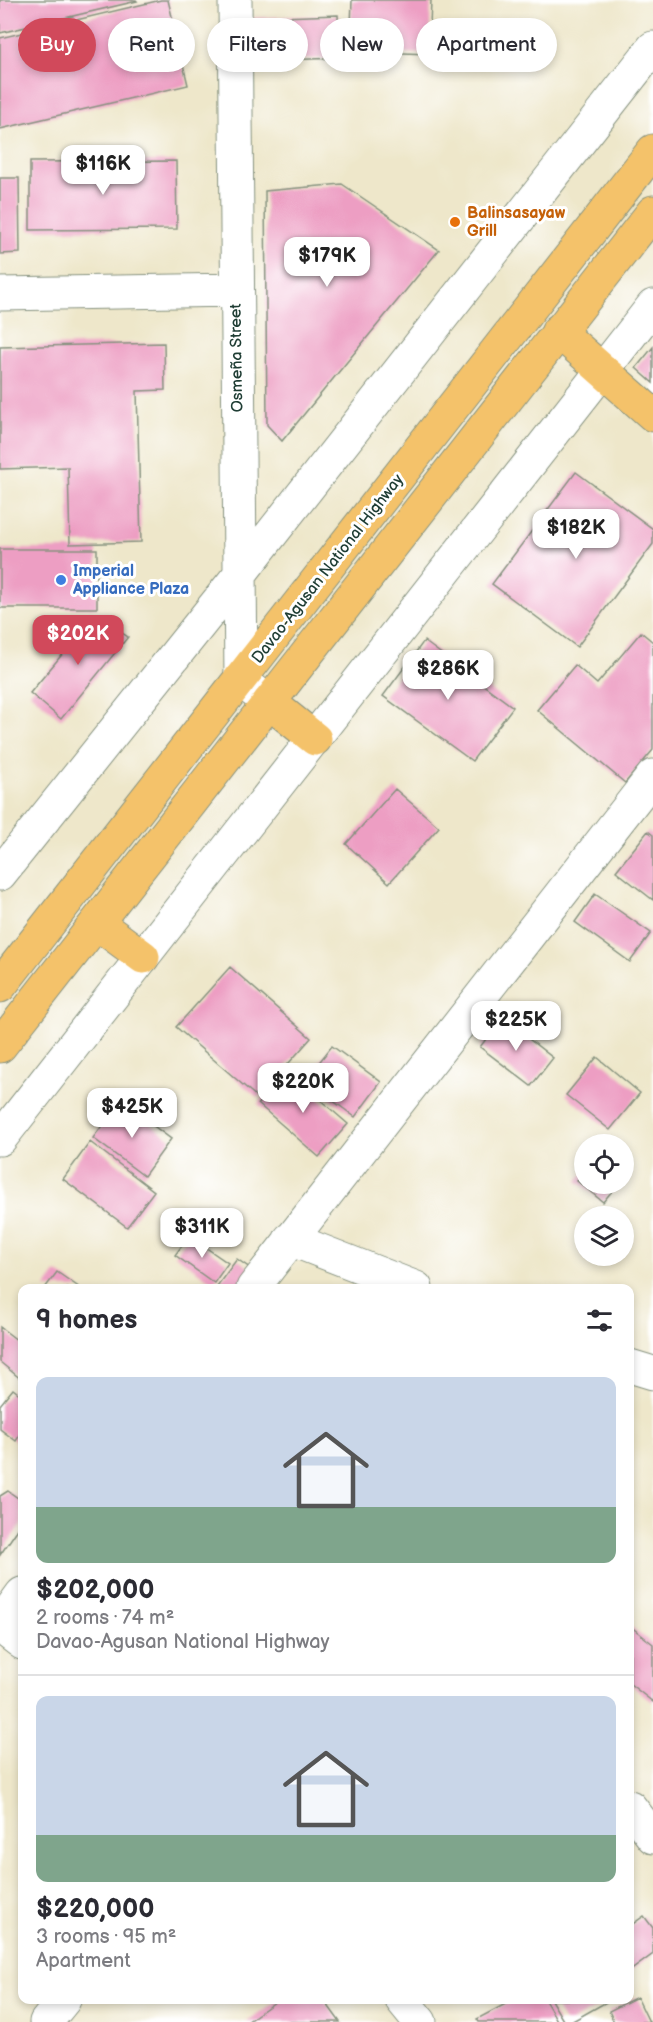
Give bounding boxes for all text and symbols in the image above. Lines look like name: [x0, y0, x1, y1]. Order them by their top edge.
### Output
chip: Buy: [18, 18, 96, 72]
chip: Rent: [108, 18, 195, 72]
chip: Filters: [207, 18, 308, 72]
chip: New: [320, 18, 404, 72]
chip: Apartment: [416, 18, 557, 72]
pin: $116K: [61, 145, 145, 196]
text: $116K: [75, 152, 131, 176]
place label: Balinsasayaw Grill: [467, 204, 566, 241]
marker: Balinsasayaw Grill: [448, 215, 462, 229]
pin: $179K: [285, 237, 369, 288]
text: $179K: [298, 244, 356, 268]
street label: Osmeña Street: [227, 303, 247, 413]
street label: Davao-Agusan National Highway: [248, 470, 408, 667]
pin: $182K: [534, 509, 618, 560]
text: $182K: [546, 516, 606, 540]
place label: Imperial Appliance Plaza: [72, 562, 189, 599]
marker: Imperial Appliance Plaza: [54, 573, 68, 587]
pin: $202K: [36, 615, 120, 666]
text: $202K: [47, 622, 109, 646]
pin: $286K: [406, 650, 490, 701]
text: $286K: [417, 657, 479, 681]
pin: $225K: [474, 1001, 558, 1052]
text: $225K: [485, 1008, 547, 1032]
pin: $220K: [261, 1063, 345, 1114]
text: $220K: [272, 1070, 334, 1094]
pin: $425K: [90, 1088, 174, 1139]
text: $425K: [101, 1095, 163, 1119]
map controls: [574, 1134, 634, 1266]
button: locate: [574, 1134, 634, 1194]
button: layers: [574, 1206, 634, 1266]
pin: $311K: [160, 1208, 244, 1259]
text: $311K: [174, 1215, 230, 1239]
icon: filters: [583, 1304, 616, 1337]
text: 9 homes: [36, 1305, 137, 1336]
icon: home: [272, 1416, 380, 1524]
text: $202,000: [36, 1575, 154, 1606]
text: 2 rooms · 74 m²: [36, 1606, 174, 1630]
text: Davao-Agusan National Highway: [36, 1630, 330, 1654]
icon: home: [272, 1735, 380, 1843]
text: $220,000: [36, 1894, 154, 1925]
text: 3 rooms · 95 m²: [36, 1925, 176, 1949]
text: Apartment: [36, 1949, 131, 1973]

